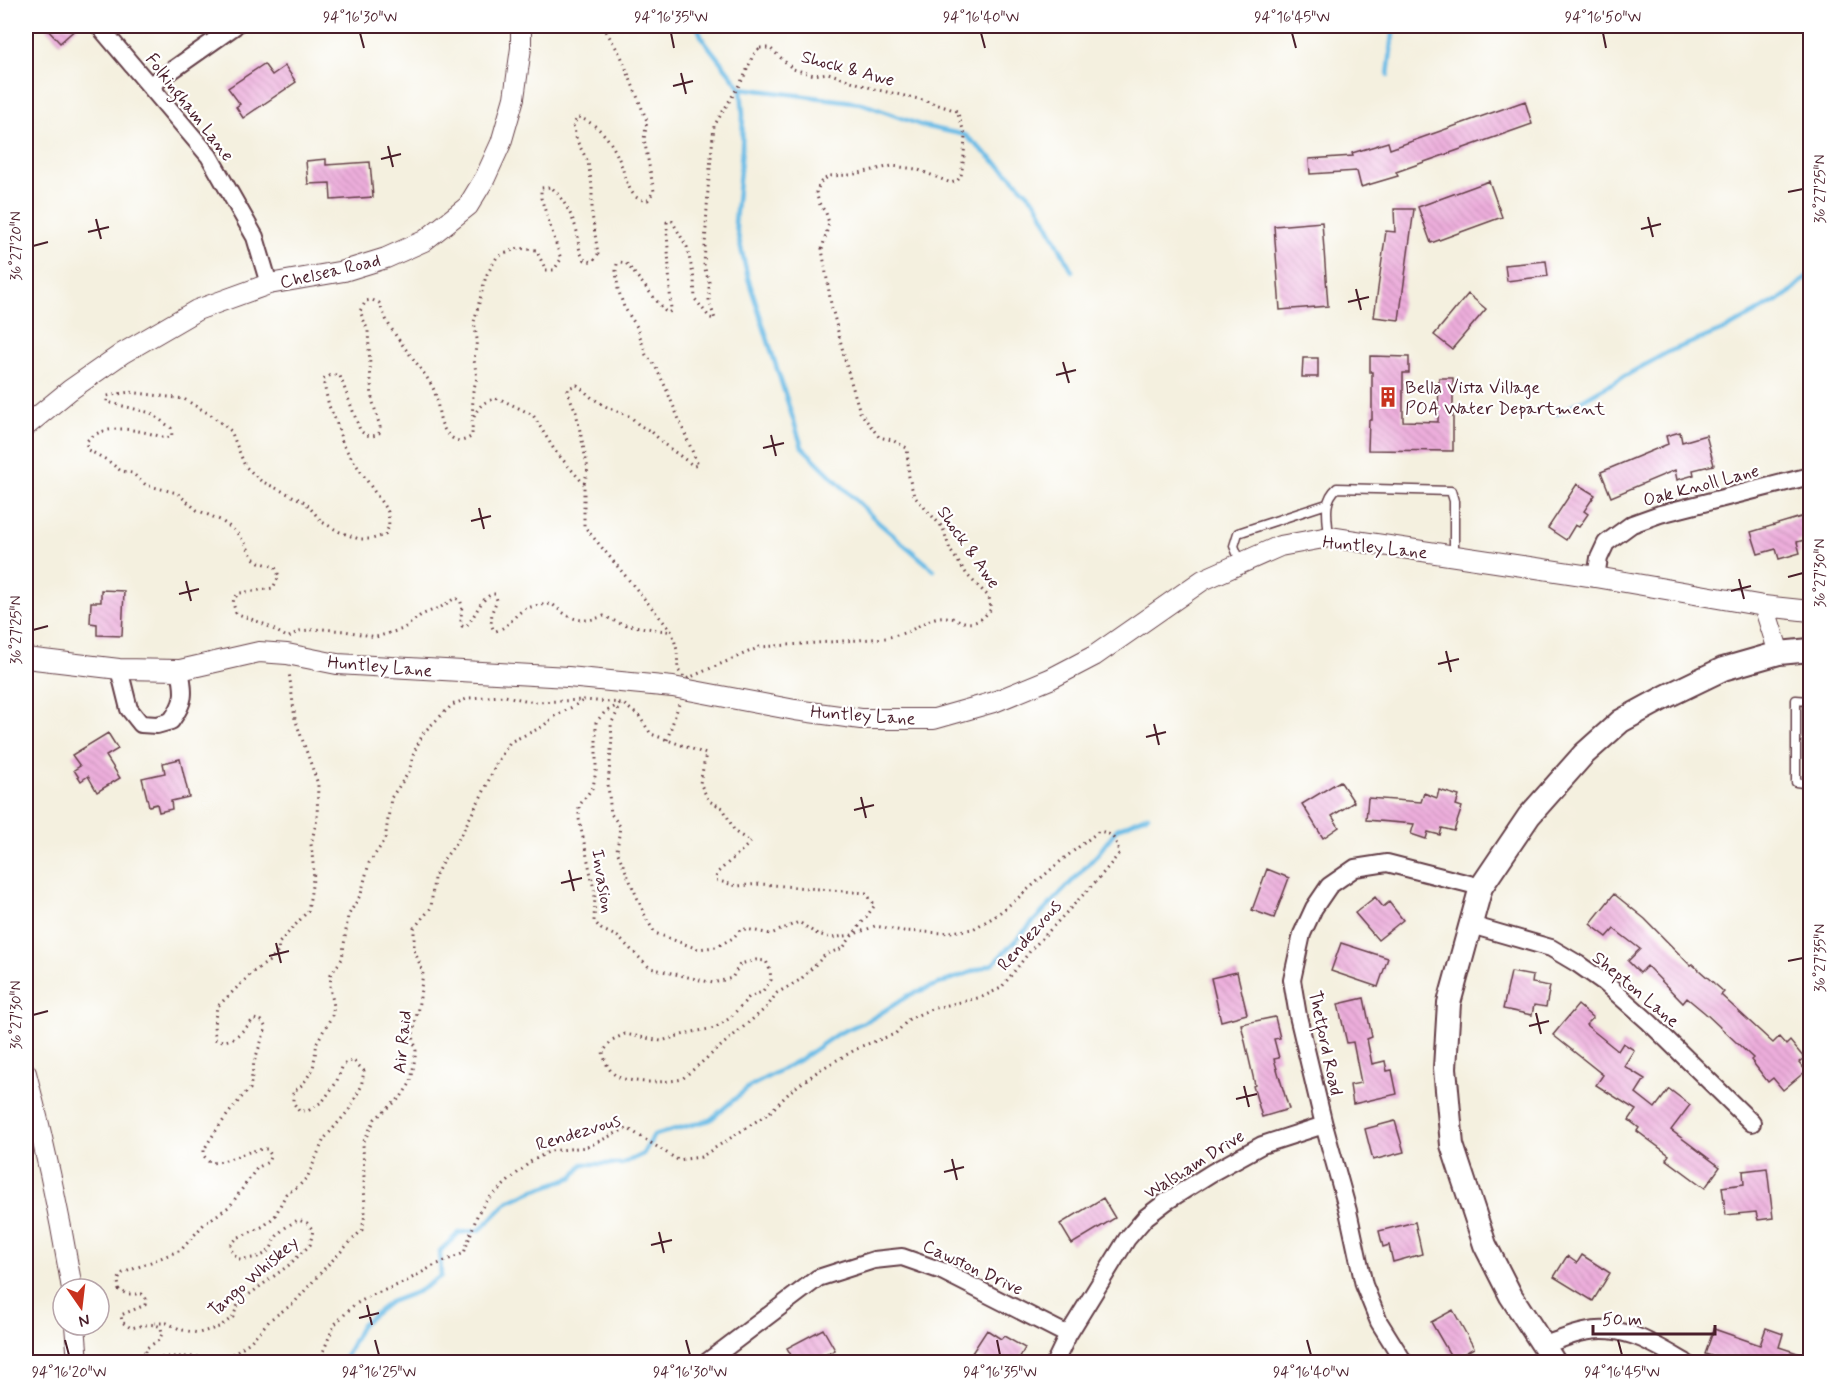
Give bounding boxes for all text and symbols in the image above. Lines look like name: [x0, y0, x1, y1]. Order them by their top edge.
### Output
text: 94°16'30"W: [323, 8, 397, 28]
text: 94°16'35"W: [634, 8, 708, 28]
text: 94°16'40"W: [943, 8, 1019, 28]
text: 94°16'45"W: [1254, 8, 1330, 28]
text: 94°16'50"W: [1565, 8, 1641, 28]
street label: Shock & Awe: [798, 45, 897, 93]
street label: Folkingham Lane: [138, 49, 239, 168]
text: 36°27'25"N: [1811, 154, 1831, 224]
text: 36°27'20"N: [7, 211, 27, 281]
street label: Chelsea Road: [278, 249, 383, 295]
place label: Bella Vista Village POA Water Department: [1405, 376, 1605, 421]
building icon: Bella Vista Village POA Water Department: [1376, 385, 1400, 409]
street label: Oak Knoll Lane: [1641, 459, 1762, 513]
street label: Shock & Awe: [931, 502, 1005, 594]
street label: Huntley Lane: [1321, 531, 1429, 565]
text: 36°27'30"N: [1811, 538, 1831, 608]
text: 36°27'25"N: [7, 595, 27, 665]
street label: Huntley Lane: [326, 650, 434, 684]
street label: Huntley Lane: [810, 700, 916, 732]
street label: Invasion: [585, 848, 619, 915]
street label: Rendezvous: [992, 895, 1067, 976]
text: 36°27'35"N: [1811, 924, 1831, 992]
street label: Shepton Lane: [1587, 946, 1684, 1033]
text: 36°27'30"N: [7, 980, 27, 1050]
street label: Thetford Road: [1300, 989, 1348, 1098]
street label: Air Raid: [388, 1009, 418, 1075]
street label: Rendezvous: [533, 1109, 623, 1157]
street label: Walsham Drive: [1140, 1124, 1249, 1205]
street label: Tango Whiskey: [203, 1231, 305, 1323]
street label: Cawston Drive: [918, 1234, 1027, 1302]
north arrow: [51, 1277, 111, 1337]
scale bar: [1593, 1298, 1714, 1336]
text: 50 m: [1602, 1308, 1642, 1332]
text: N: [77, 1309, 92, 1332]
text: 94°16'20"W: [32, 1363, 106, 1383]
text: 94°16'25"W: [342, 1363, 416, 1383]
text: 94°16'30"W: [653, 1363, 727, 1383]
text: 94°16'35"W: [963, 1363, 1037, 1383]
text: 94°16'40"W: [1273, 1363, 1349, 1383]
text: 94°16'45"W: [1584, 1363, 1660, 1383]

